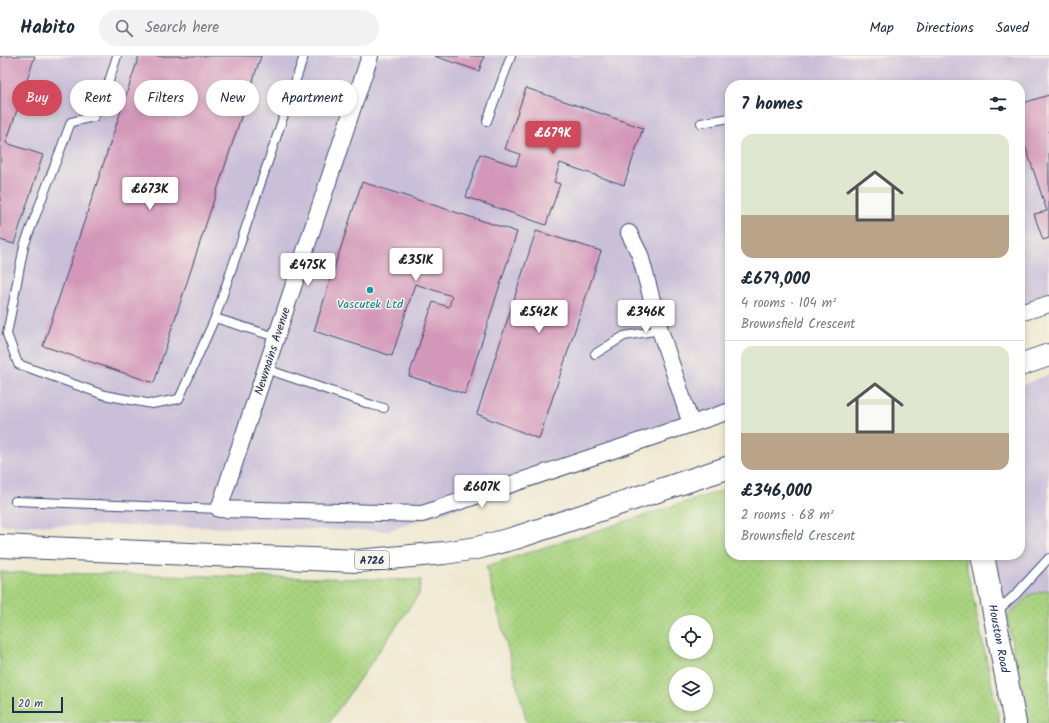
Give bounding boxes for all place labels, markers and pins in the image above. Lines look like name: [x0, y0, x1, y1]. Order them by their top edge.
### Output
pin: £679K: [525, 121, 581, 155]
pin: £673K: [122, 177, 178, 211]
pin: £351K: [388, 248, 444, 282]
pin: £475K: [280, 253, 336, 287]
marker: Vascutek Ltd: [365, 285, 375, 295]
place label: Vascutek Ltd: [337, 295, 404, 314]
pin: £542K: [511, 300, 567, 334]
pin: £346K: [618, 300, 674, 334]
pin: £607K: [454, 475, 510, 509]

